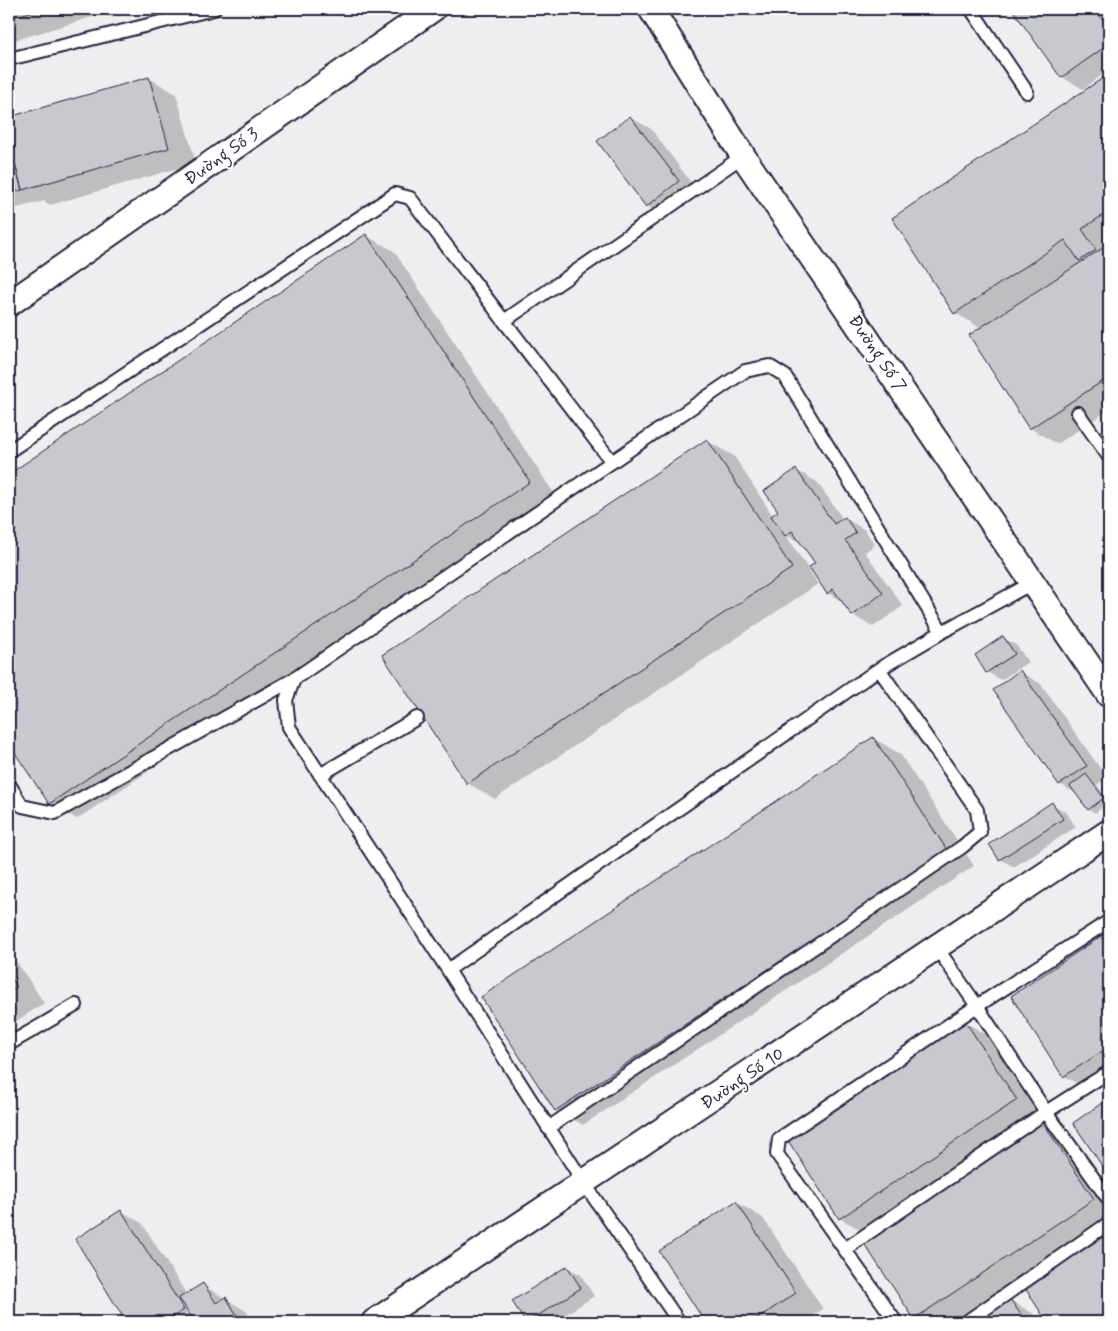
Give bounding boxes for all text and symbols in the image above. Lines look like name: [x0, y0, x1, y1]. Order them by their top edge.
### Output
street label: Đường Số 3: [180, 122, 265, 193]
street label: Đường Số 7: [841, 310, 912, 398]
street label: Đường Số 10: [696, 1042, 790, 1117]

